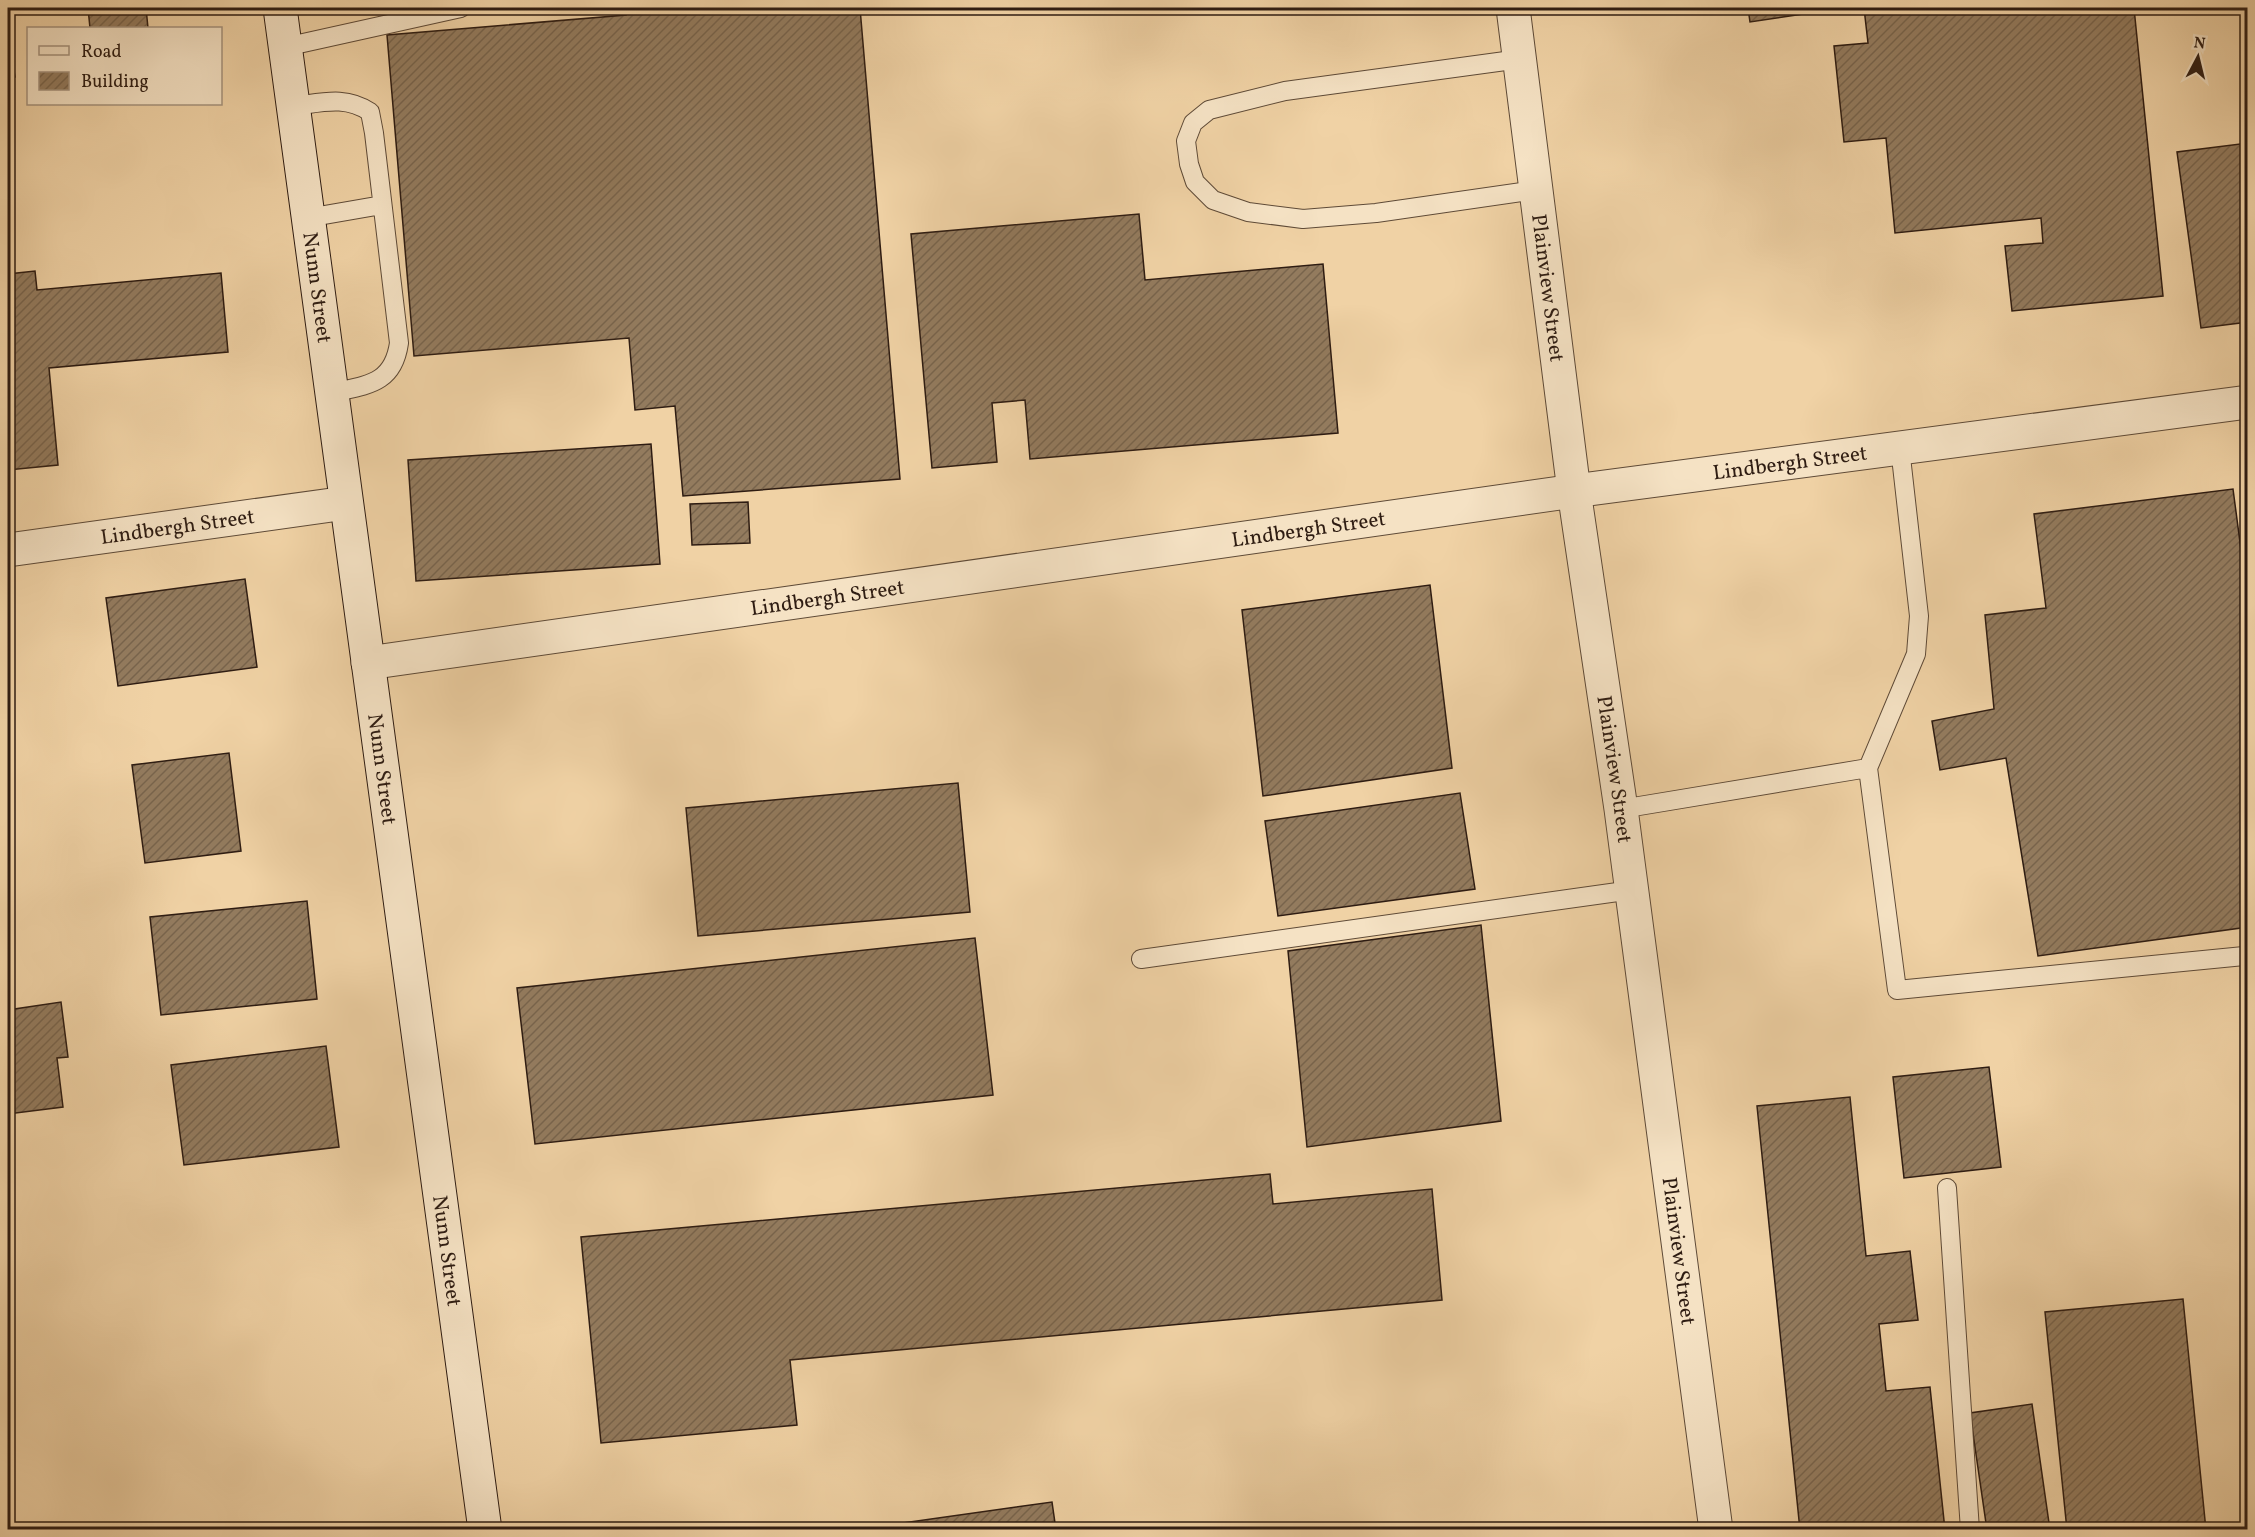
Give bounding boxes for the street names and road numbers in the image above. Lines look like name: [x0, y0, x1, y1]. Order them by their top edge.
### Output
street label: Plainview Street: [1523, 212, 1571, 364]
street label: Nunn Street: [294, 230, 338, 345]
street label: Lindbergh Street: [1711, 439, 1869, 489]
street label: Lindbergh Street: [99, 503, 257, 553]
street label: Lindbergh Street: [1230, 505, 1388, 556]
street label: Lindbergh Street: [749, 574, 907, 624]
street label: Plainview Street: [1588, 694, 1638, 845]
street label: Nunn Street: [359, 712, 403, 827]
street label: Plainview Street: [1654, 1175, 1702, 1327]
street label: Nunn Street: [424, 1194, 468, 1308]

